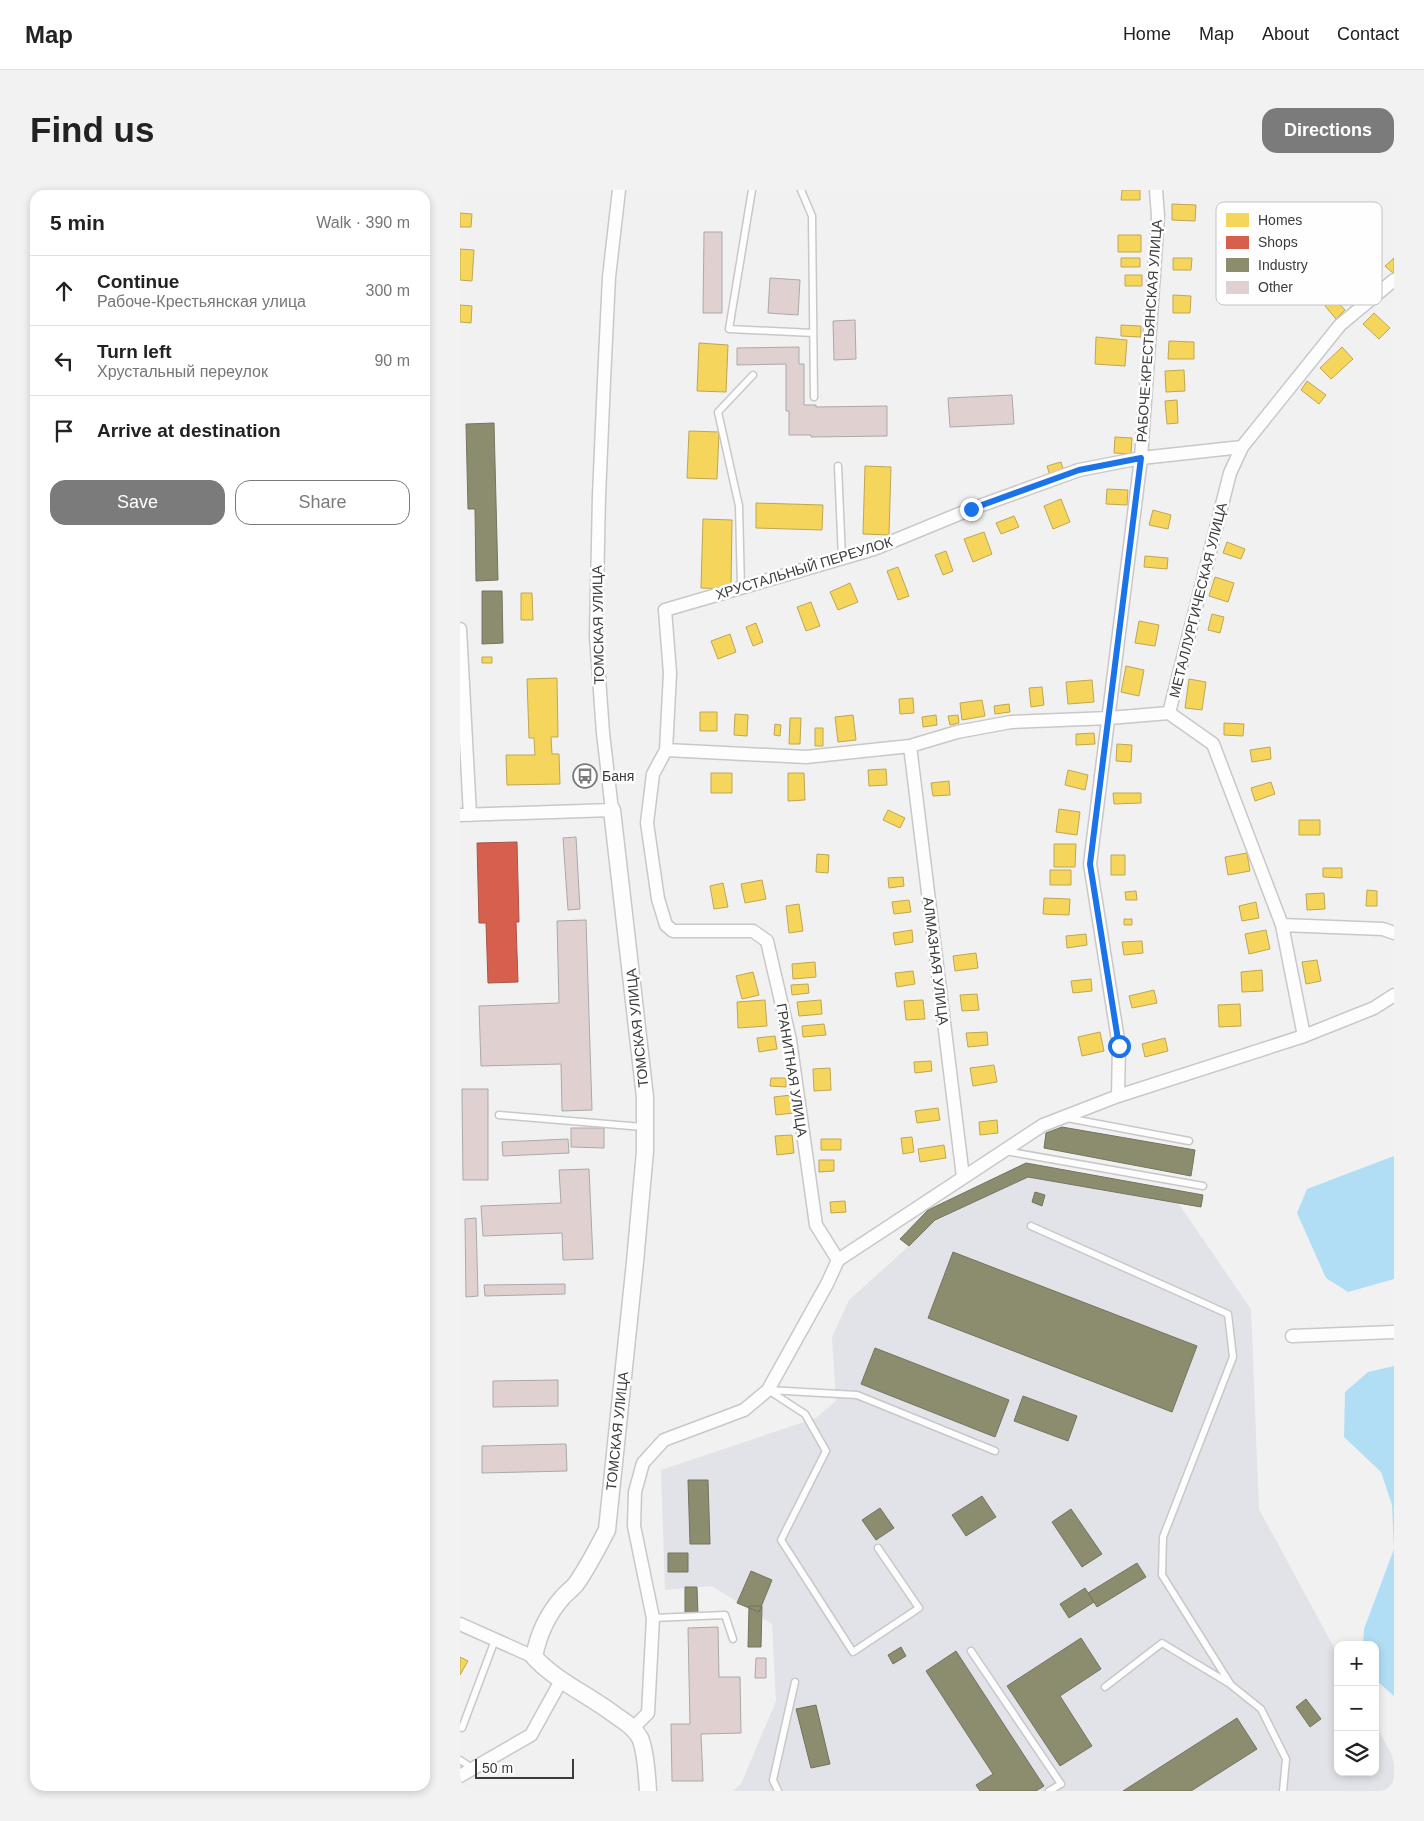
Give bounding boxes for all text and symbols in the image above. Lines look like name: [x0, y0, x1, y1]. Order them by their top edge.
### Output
text: Map: [25, 21, 73, 48]
text: Home: [1123, 24, 1171, 44]
text: Map: [1199, 24, 1234, 44]
text: About: [1262, 24, 1309, 44]
text: Contact: [1337, 24, 1399, 44]
button: Directions: [1262, 108, 1394, 153]
text: Find us: [30, 110, 154, 149]
legend: [1216, 202, 1382, 305]
text: 5 min: [50, 211, 105, 234]
text: Homes: [1258, 212, 1302, 228]
text: Walk · 390 m: [316, 214, 410, 231]
street label: РАБОЧЕ-КРЕСТЬЯНСКАЯ УЛИЦА: [1133, 218, 1165, 443]
text: Shops: [1258, 234, 1298, 250]
text: Industry: [1258, 257, 1308, 273]
text: Continue: [97, 271, 179, 292]
icon: ahead: [50, 277, 78, 305]
text: Other: [1258, 279, 1293, 295]
text: 300 m: [366, 282, 410, 299]
text: Рабоче-Крестьянская улица: [97, 293, 306, 310]
text: Turn left: [97, 341, 172, 362]
icon: left: [50, 347, 78, 375]
text: 90 m: [374, 352, 410, 369]
text: Хрустальный переулок: [97, 363, 268, 380]
icon: arrive: [50, 417, 78, 445]
text: Arrive at destination: [97, 420, 281, 441]
button: Save: [50, 480, 225, 525]
button: Share: [235, 480, 410, 525]
route end: [960, 498, 983, 521]
street label: МЕТАЛЛУРГИЧЕСКАЯ УЛИЦА: [1166, 500, 1230, 699]
street label: ХРУСТАЛЬНЫЙ ПЕРЕУЛОК: [713, 532, 895, 603]
street label: ТОМСКАЯ УЛИЦА: [589, 564, 607, 685]
bus stop icon: Баня: [572, 763, 598, 789]
place label: Баня: [602, 768, 634, 784]
street label: АЛМАЗНАЯ УЛИЦА: [920, 896, 952, 1027]
street label: ТОМСКАЯ УЛИЦА: [623, 967, 651, 1088]
street label: ГРАНИТНАЯ УЛИЦА: [774, 1002, 811, 1139]
route start: [1108, 1035, 1131, 1058]
street label: ТОМСКАЯ УЛИЦА: [603, 1370, 631, 1491]
map controls: [1334, 1641, 1379, 1776]
button: +: [1334, 1641, 1379, 1686]
button: −: [1334, 1686, 1379, 1731]
button: layers: [1334, 1731, 1379, 1776]
scale bar: [475, 1756, 574, 1779]
text: 50 m: [482, 1760, 513, 1776]

